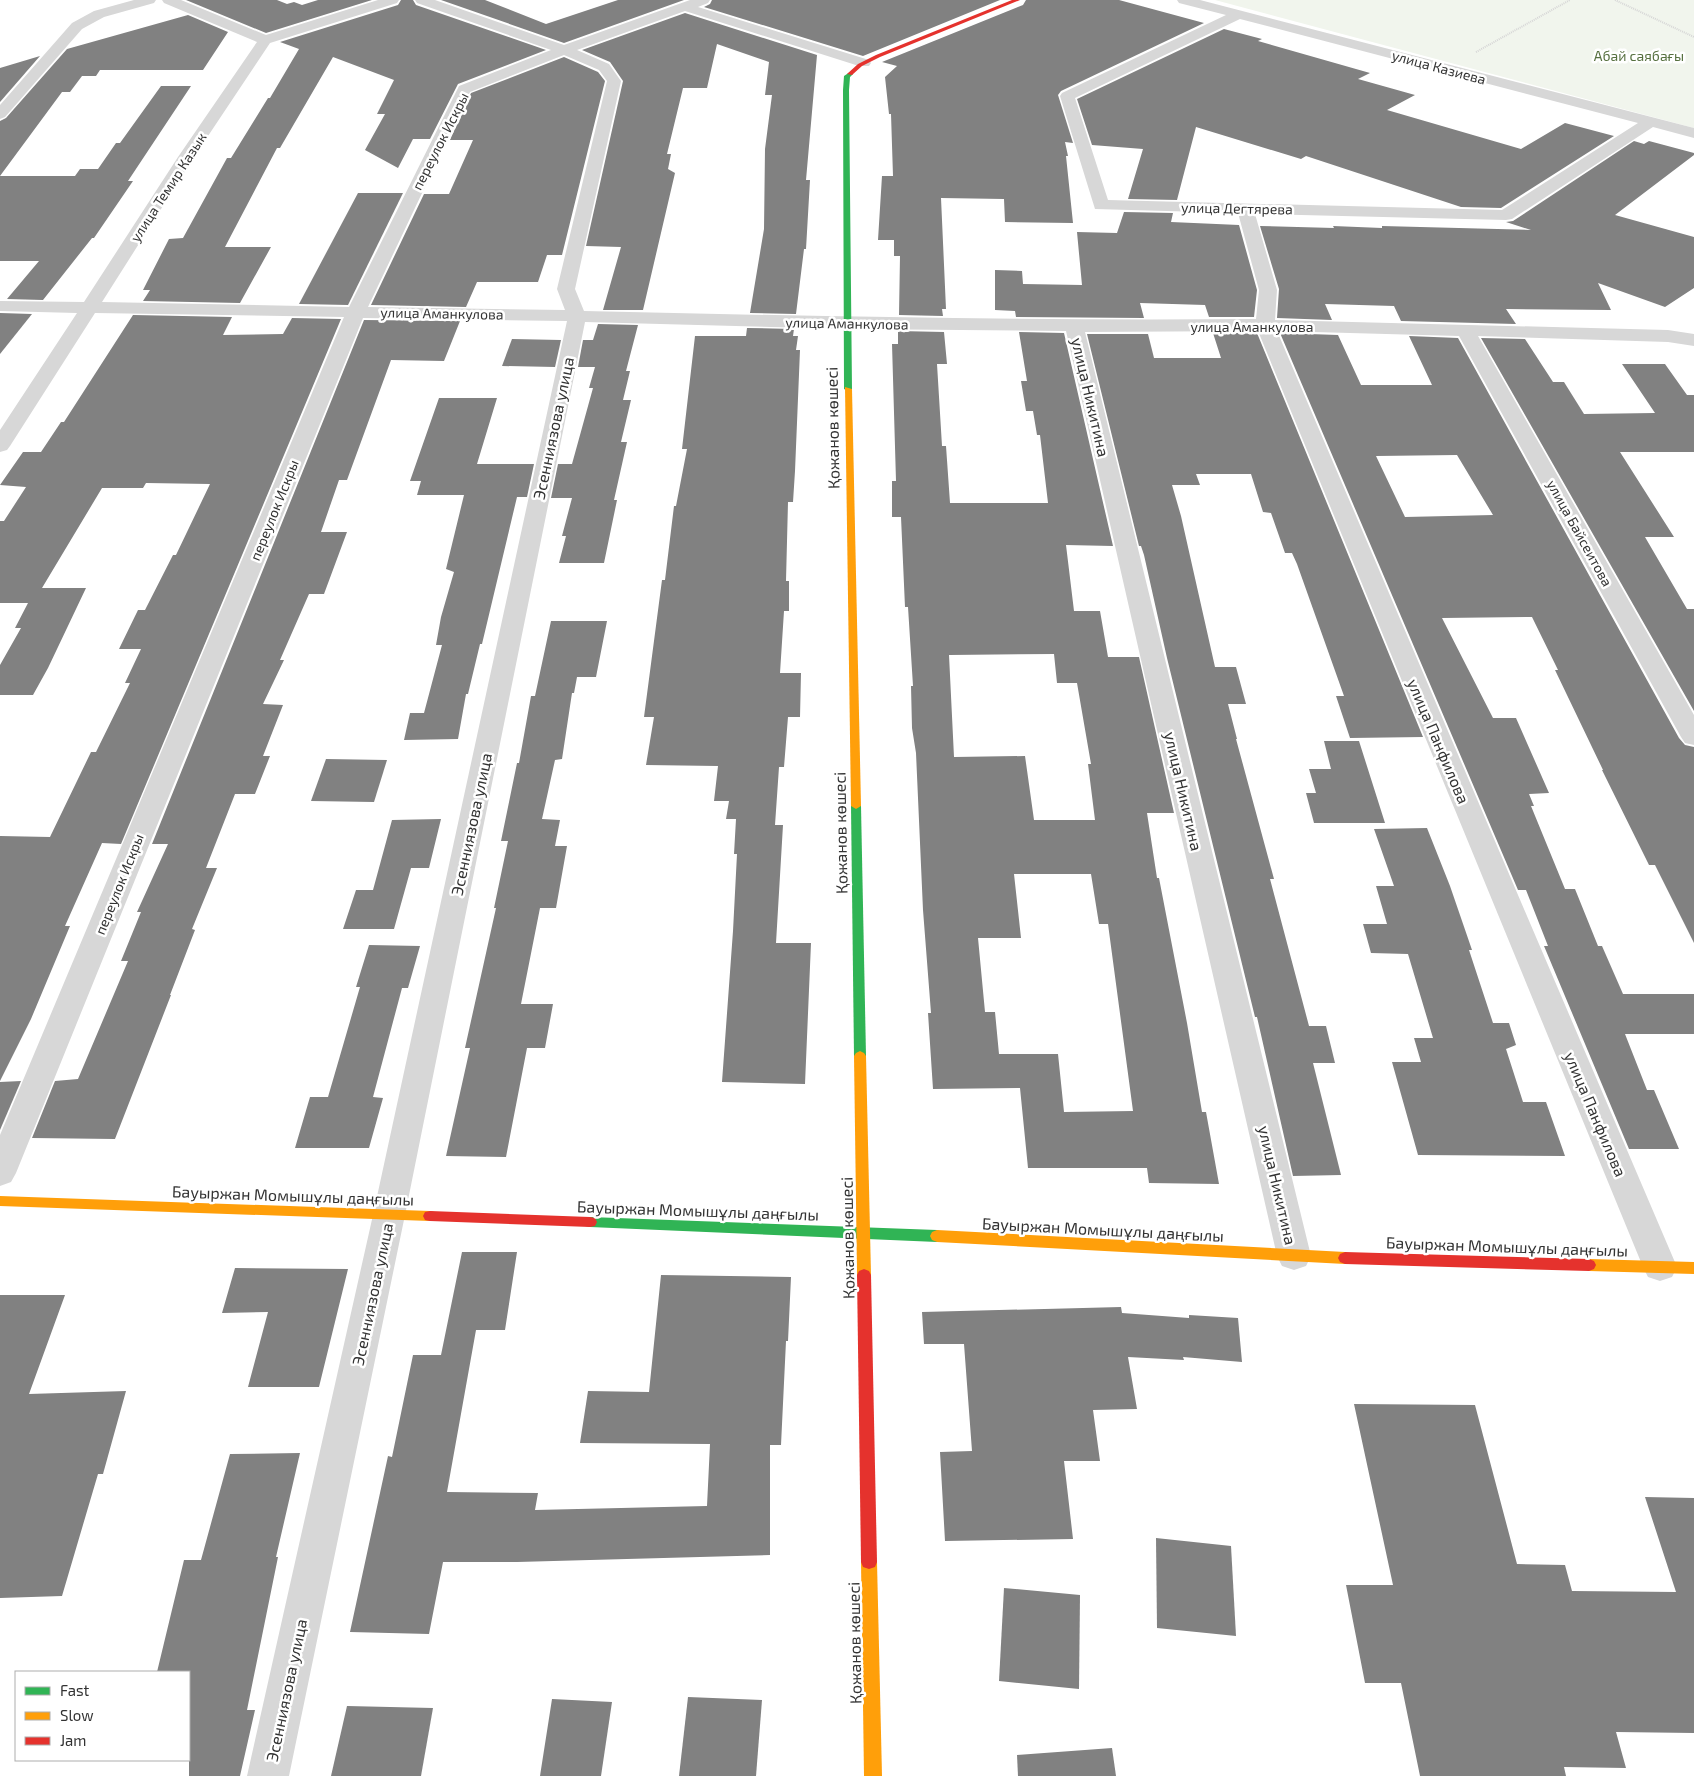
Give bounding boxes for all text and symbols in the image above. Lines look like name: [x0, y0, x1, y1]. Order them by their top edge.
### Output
street label: улица Казиева: [1390, 46, 1488, 88]
park label: Абай саябағы: [1594, 47, 1684, 64]
street label: переулок Искры: [408, 89, 472, 193]
street label: улица Темир Казык: [126, 129, 210, 245]
street label: улица Дегтярева: [1181, 199, 1293, 217]
street label: улица Аманкулова: [380, 303, 504, 323]
street label: улица Аманкулова: [785, 313, 909, 333]
street label: улица Аманкулова: [1190, 318, 1314, 335]
street label: улица Никитина: [1067, 336, 1114, 459]
street label: Эсенниязова улица: [529, 355, 578, 501]
street label: Қожанов көшесі: [821, 367, 843, 489]
street label: переулок Искры: [246, 457, 302, 563]
street label: улица Байсеитова: [1544, 477, 1616, 589]
street label: улица Панфилова: [1403, 676, 1474, 807]
street label: улица Никитина: [1160, 730, 1207, 853]
street label: Эсенниязова улица: [447, 751, 496, 897]
street label: Қожанов көшесі: [829, 772, 851, 894]
street label: переулок Искры: [91, 831, 147, 937]
street label: улица Панфилова: [1560, 1049, 1631, 1180]
street label: улица Никитина: [1254, 1124, 1301, 1247]
street label: Қожанов көшесі: [836, 1177, 858, 1299]
street label: Бауыржан Момышұлы даңғылы: [172, 1181, 414, 1210]
street label: Бауыржан Момышұлы даңғылы: [577, 1196, 819, 1225]
street label: Бауыржан Момышұлы даңғылы: [982, 1213, 1224, 1246]
street label: Эсенниязова улица: [348, 1221, 397, 1367]
street label: Бауыржан Момышұлы даңғылы: [1386, 1232, 1628, 1261]
street label: Қожанов көшесі: [843, 1582, 865, 1704]
street label: Эсенниязова улица: [262, 1617, 311, 1763]
legend: [15, 1671, 190, 1761]
text: Fast: [60, 1681, 90, 1699]
text: Slow: [60, 1706, 94, 1724]
text: Jam: [60, 1731, 86, 1749]

